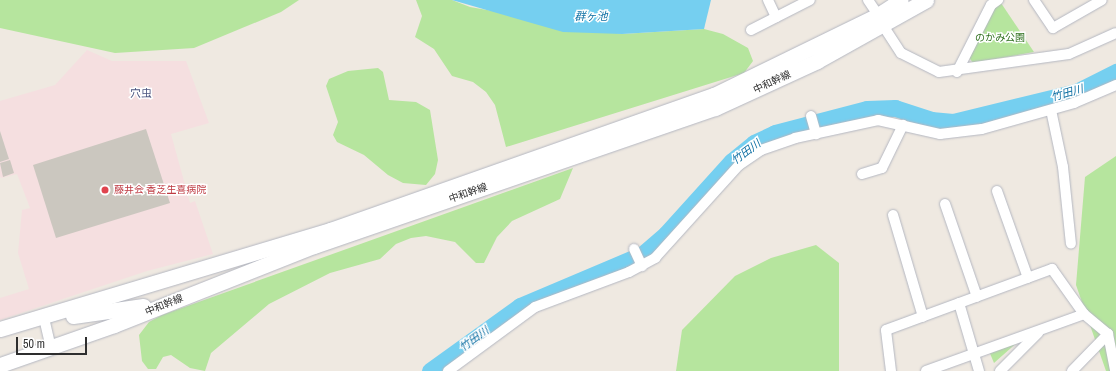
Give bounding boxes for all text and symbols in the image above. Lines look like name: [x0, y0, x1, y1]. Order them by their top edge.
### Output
water label: 群ヶ池: [575, 9, 607, 23]
park label: のかみ公園: [975, 32, 1025, 44]
street label: 中和幹線: [751, 68, 793, 96]
water label: 竹田川: [1049, 82, 1085, 104]
district label: 穴虫: [130, 86, 152, 100]
water label: 竹田川: [729, 137, 763, 167]
street label: 中和幹線: [447, 181, 489, 205]
marker: 藤井会 香芝生喜病院: [99, 184, 111, 196]
place label: 藤井会 香芝生喜病院: [114, 184, 206, 196]
street label: 中和幹線: [143, 292, 185, 318]
water label: 竹田川: [457, 324, 491, 354]
scale bar: [18, 329, 89, 355]
text: 50 m: [23, 336, 45, 352]

